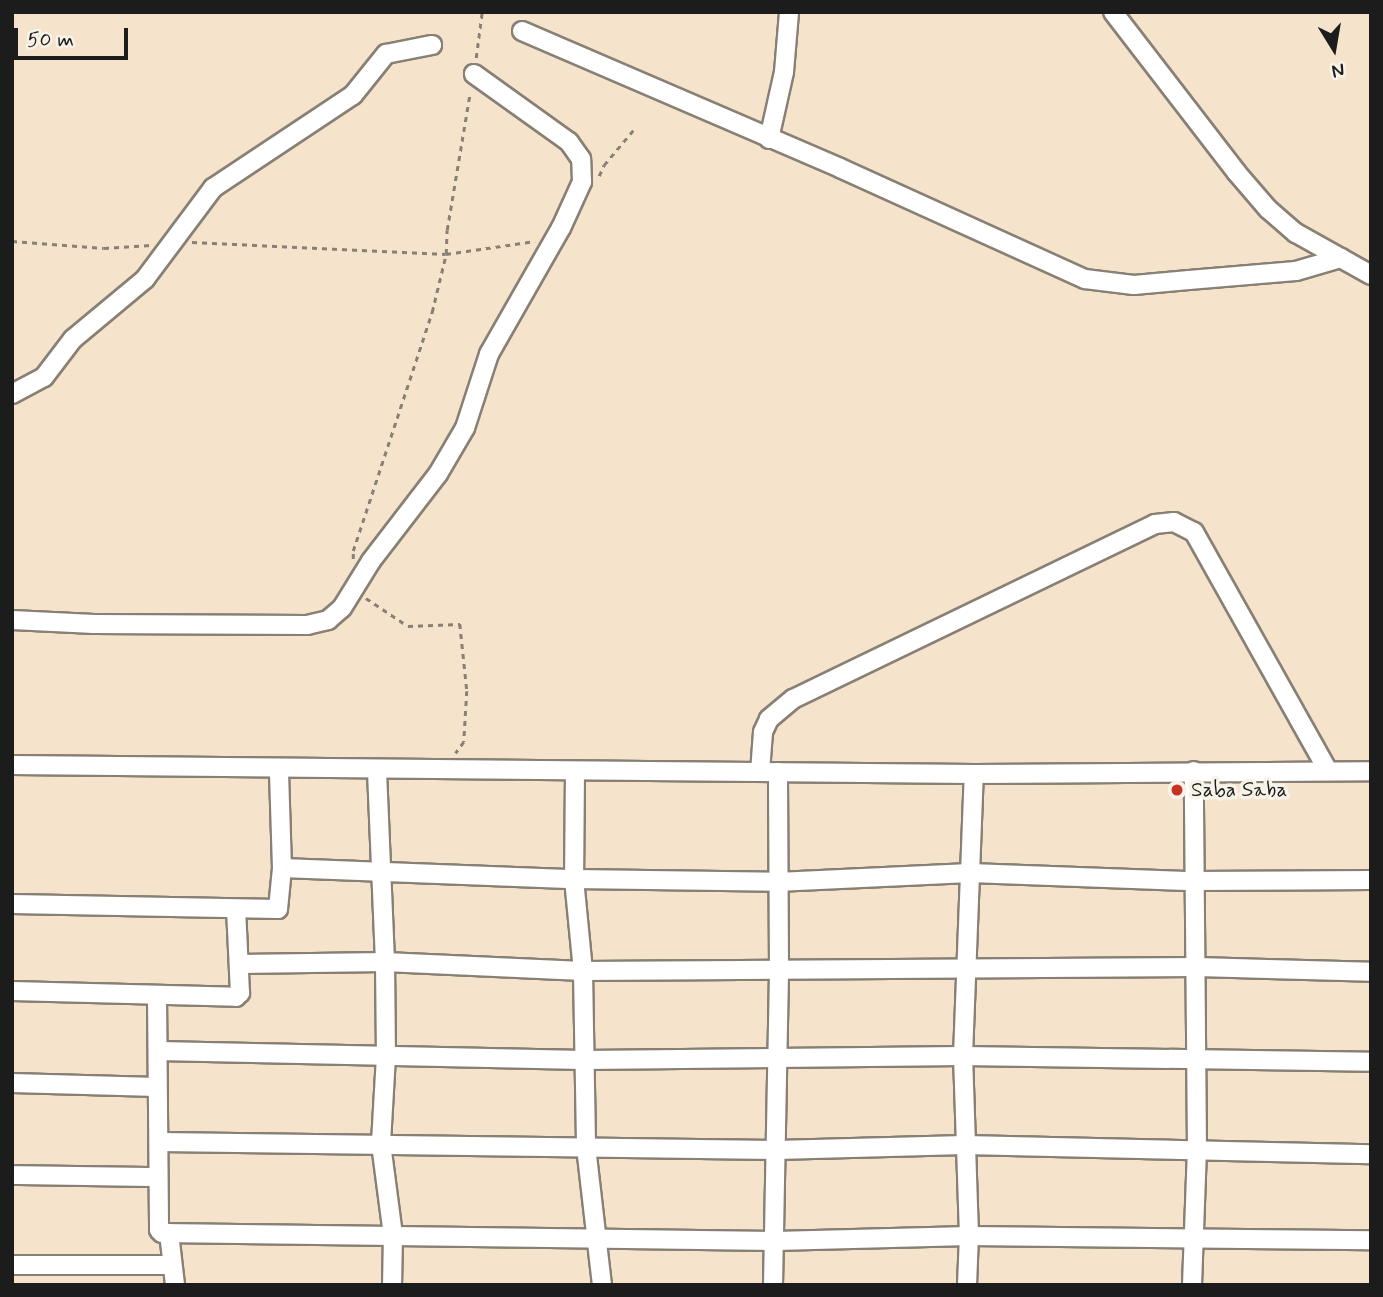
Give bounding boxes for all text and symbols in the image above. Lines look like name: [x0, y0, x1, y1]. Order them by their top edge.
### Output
scale bar: [18, 14, 131, 58]
north arrow: [1299, 14, 1369, 84]
text: 50 m: [27, 26, 74, 54]
text: N: [1330, 57, 1347, 84]
place label: Saba Saba: [1191, 777, 1287, 803]
marker: Saba Saba: [1169, 782, 1185, 798]

